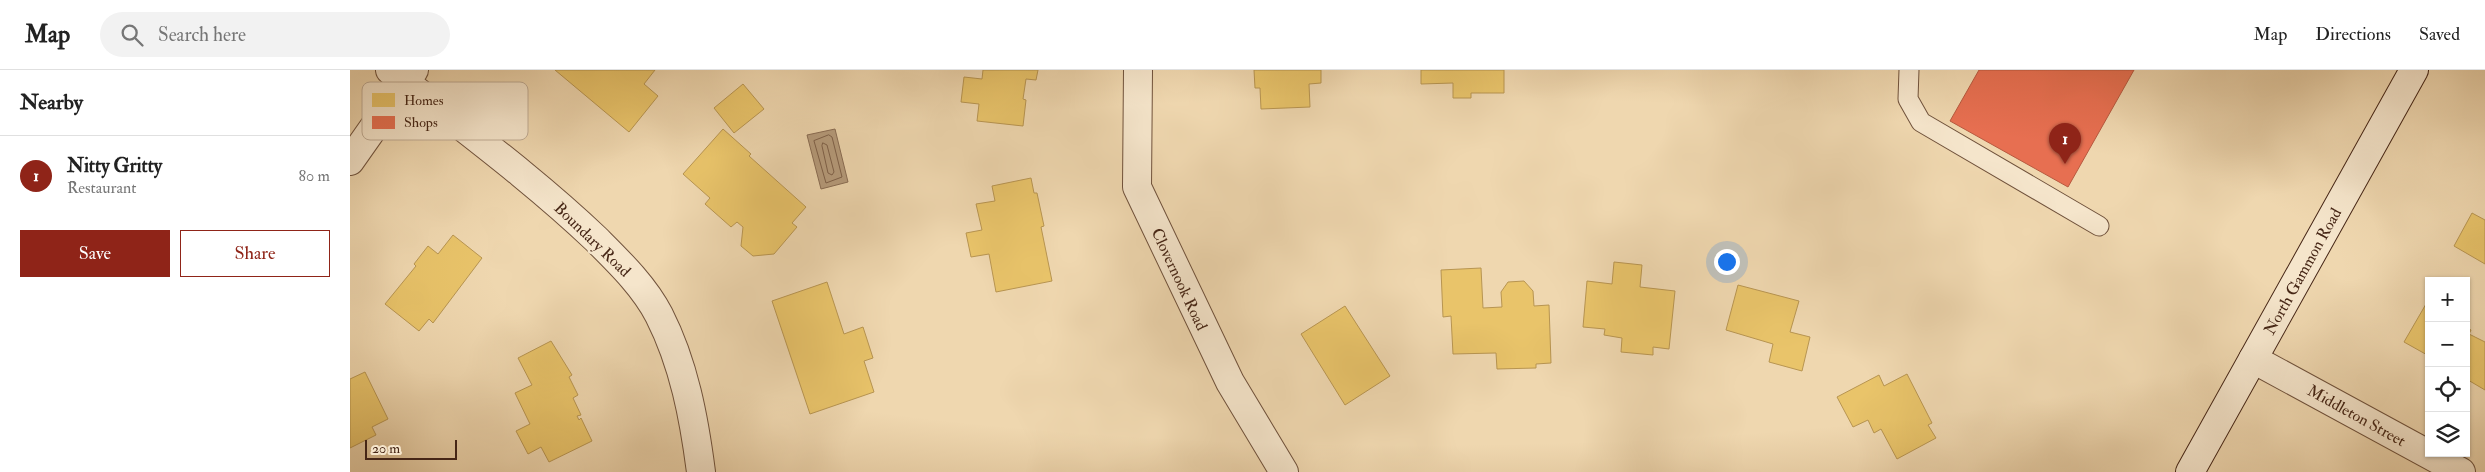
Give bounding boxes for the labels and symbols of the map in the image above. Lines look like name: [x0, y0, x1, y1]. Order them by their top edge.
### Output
legend: [362, 82, 528, 140]
text: Homes: [404, 92, 444, 109]
text: Shops: [404, 114, 438, 132]
pin: 1: [2049, 123, 2081, 164]
street label: Boundary Road: [550, 198, 635, 281]
street label: North Gammon Road: [2260, 204, 2346, 338]
street label: Clovernook Road: [1147, 225, 1212, 334]
your location: [1714, 249, 1740, 275]
street label: Middleton Street: [2304, 381, 2409, 451]
scale bar: [365, 437, 458, 460]

